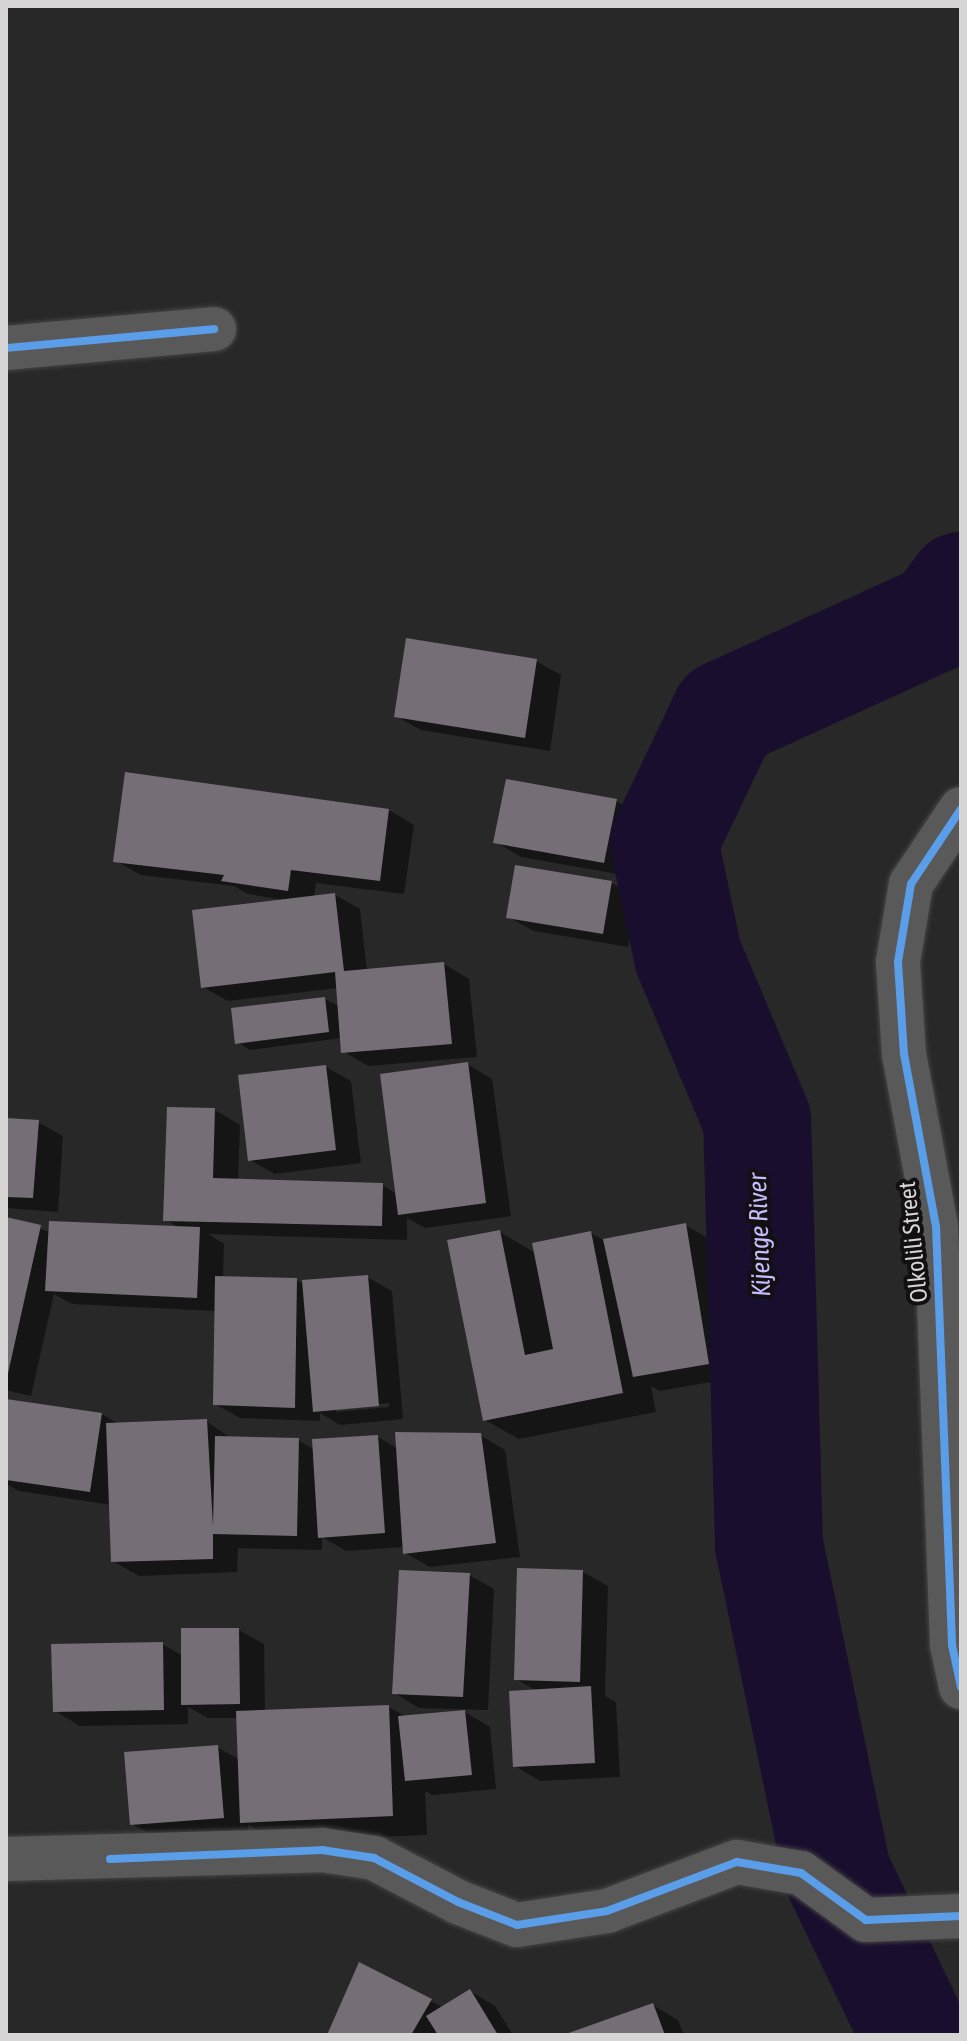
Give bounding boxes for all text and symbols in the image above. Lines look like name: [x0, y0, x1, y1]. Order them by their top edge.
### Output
water label: Kijenge River: [742, 1173, 778, 1297]
street label: Olkolili Street: [892, 1180, 934, 1304]

